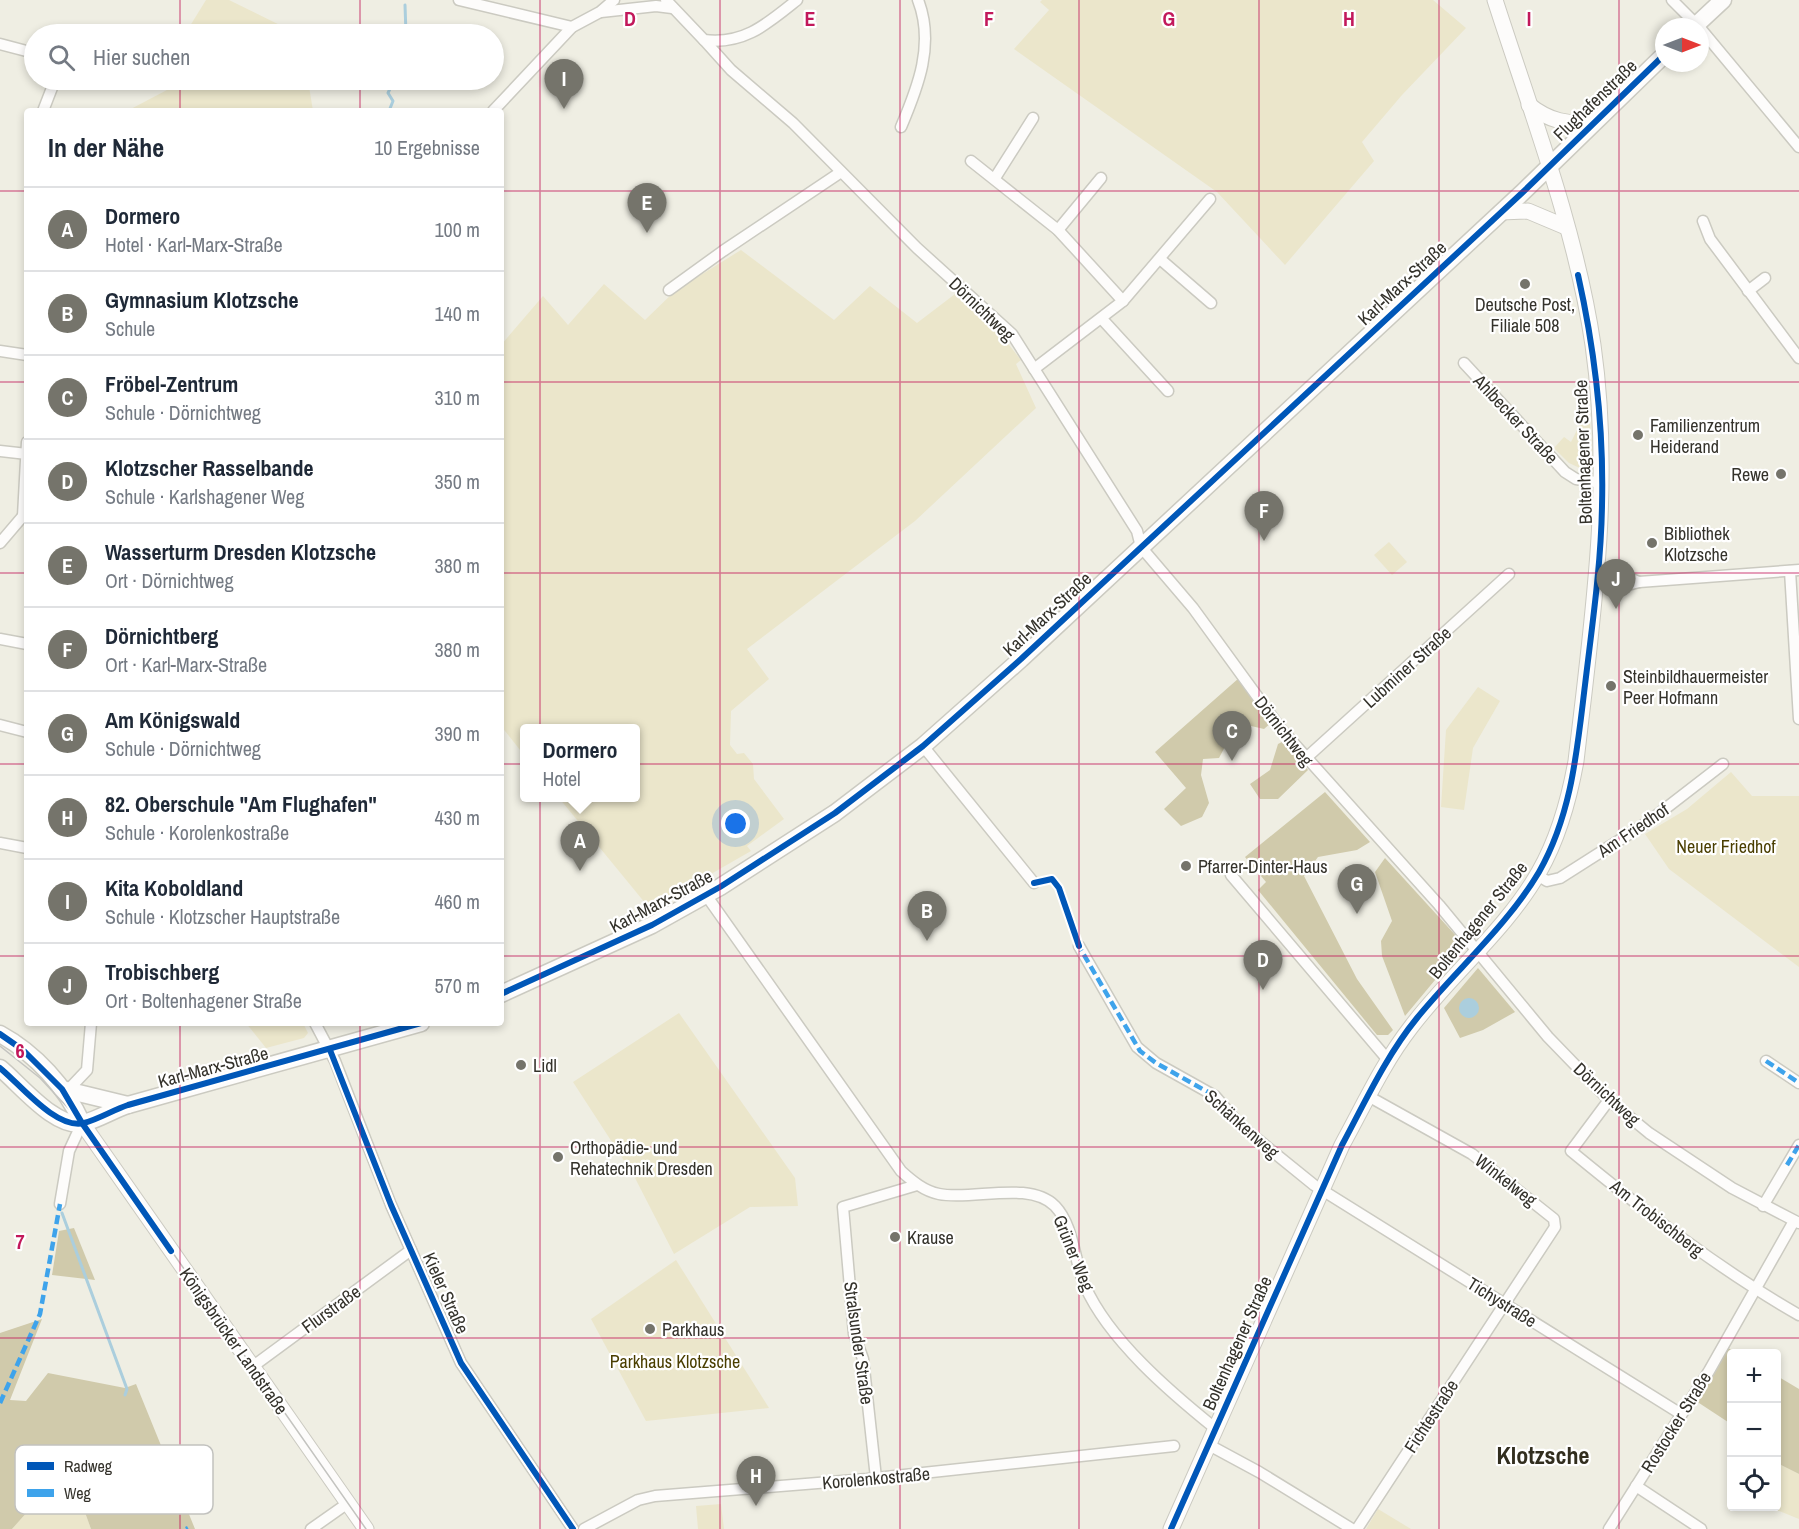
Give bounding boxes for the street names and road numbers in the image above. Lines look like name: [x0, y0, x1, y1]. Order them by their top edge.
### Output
street label: Flughafenstraße: [1548, 54, 1642, 146]
street label: Karl-Marx-Straße: [1352, 235, 1452, 331]
street label: Dörnichtweg: [944, 271, 1021, 347]
street label: Ahlbecker Straße: [1467, 368, 1564, 469]
street label: Boltenhagener Straße: [1568, 379, 1598, 525]
street label: Karl-Marx-Straße: [997, 566, 1097, 662]
street label: Lubminer Straße: [1357, 621, 1457, 713]
street label: Dörnichtweg: [1249, 691, 1320, 772]
street label: Am Friedhof: [1592, 796, 1674, 864]
street label: Boltenhagener Straße: [1423, 856, 1533, 984]
street label: Karl-Marx-Straße: [605, 863, 717, 939]
street label: Karl-Marx-Straße: [155, 1040, 271, 1094]
street label: Dörnichtweg: [1568, 1057, 1646, 1132]
street label: Schänkenweg: [1199, 1084, 1285, 1165]
street label: Winkelweg: [1470, 1148, 1543, 1213]
street label: Am Trobischberg: [1604, 1173, 1710, 1263]
street label: Grüner Weg: [1047, 1211, 1101, 1296]
street label: Kieler Straße: [417, 1248, 475, 1338]
street label: Königsbrücker Landstraße: [174, 1263, 294, 1419]
street label: Tichystraße: [1462, 1271, 1542, 1333]
street label: Boltenhagener Straße: [1196, 1272, 1278, 1414]
street label: Flurstraße: [296, 1279, 366, 1339]
street label: Stralsunder Straße: [838, 1280, 880, 1406]
street label: Rostocker Straße: [1635, 1367, 1717, 1477]
street label: Fichtestraße: [1398, 1374, 1464, 1458]
street label: Korolenkostraße: [821, 1461, 931, 1495]

